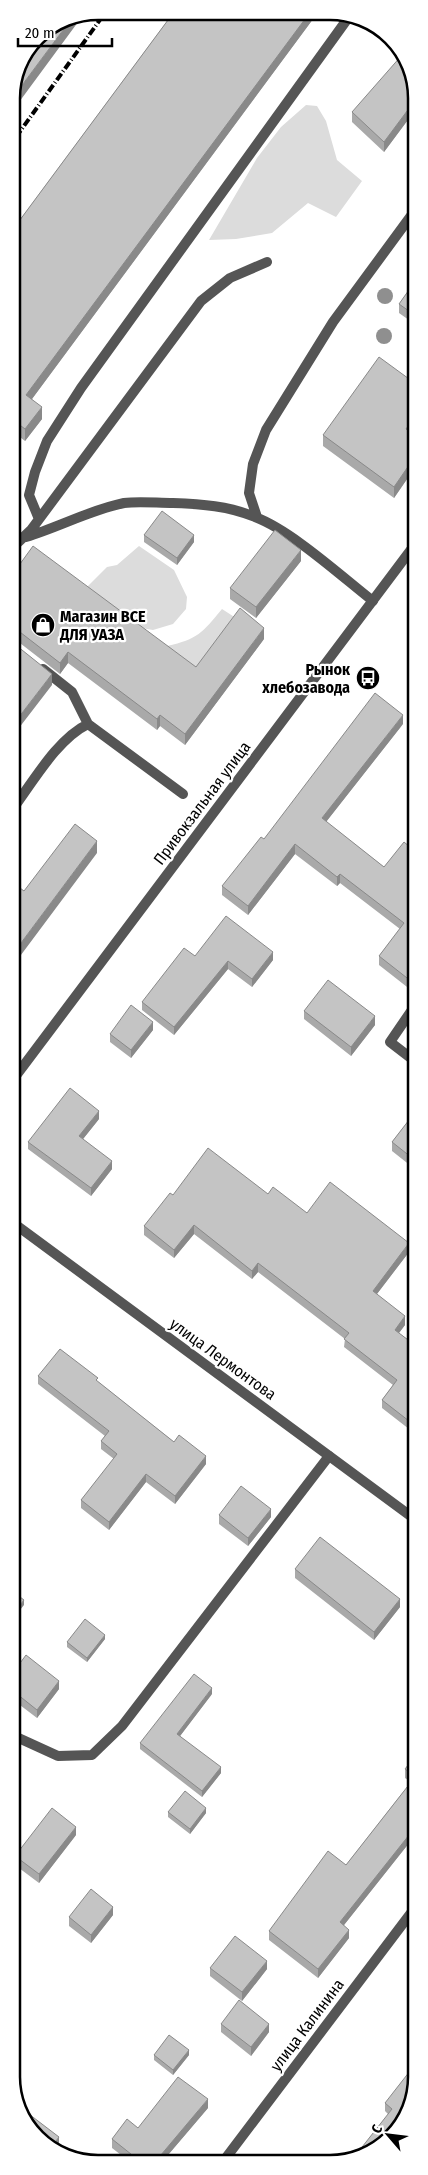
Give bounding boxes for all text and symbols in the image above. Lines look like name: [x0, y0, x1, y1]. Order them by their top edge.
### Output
scale bar: [18, 15, 111, 47]
text: 20 m: [25, 24, 55, 42]
place label: Магазин ВСЕ ДЛЯ УАЗА: [59, 607, 146, 644]
shop icon: Магазин ВСЕ ДЛЯ УАЗА: [30, 612, 56, 638]
place label: Рынок хлебозавода: [261, 660, 351, 697]
bus stop icon: Рынок хлебозавода: [355, 665, 381, 691]
street label: Привокзальная улица: [150, 738, 255, 868]
street label: улица Лермонтова: [166, 1314, 280, 1404]
street label: улица Калинина: [266, 1975, 348, 2075]
north arrow: [363, 2110, 413, 2160]
text: С: [368, 2121, 387, 2136]

